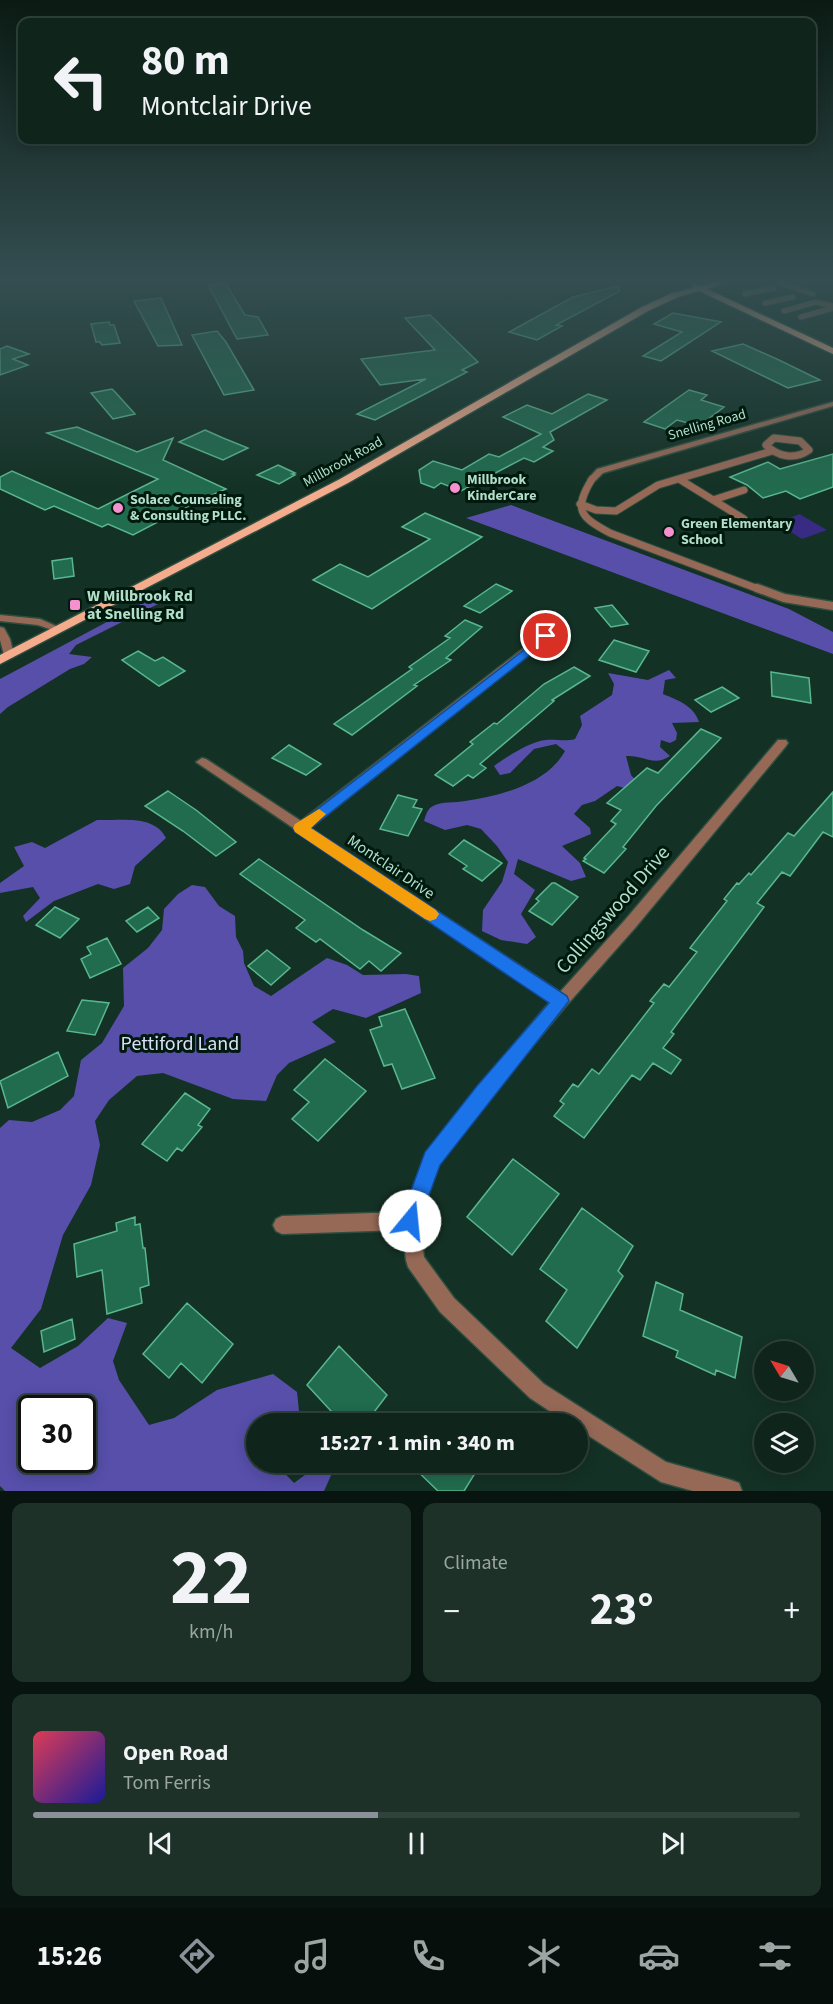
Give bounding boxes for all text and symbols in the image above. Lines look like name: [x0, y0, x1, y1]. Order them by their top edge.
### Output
text: 80 m: [141, 31, 230, 91]
icon: left: [42, 42, 120, 120]
text: Montclair Drive: [141, 87, 312, 126]
street label: Snelling Road: [666, 404, 748, 446]
street label: Millbrook Road: [300, 432, 386, 492]
place label: Millbrook KinderCare: [467, 470, 537, 506]
marker: Millbrook KinderCare: [448, 481, 462, 495]
place label: Solace Counseling & Consulting PLLC.: [130, 490, 246, 526]
marker: Solace Counseling & Consulting PLLC.: [111, 501, 125, 515]
place label: Green Elementary School: [681, 514, 793, 550]
marker: Green Elementary School: [662, 525, 676, 539]
place label: W Millbrook Rd at Snelling Rd: [87, 585, 193, 625]
marker: W Millbrook Rd at Snelling Rd: [68, 598, 82, 612]
pin: [520, 610, 571, 661]
icon: arrive: [529, 619, 562, 652]
street label: Montclair Drive: [343, 830, 439, 904]
street label: Collingswood Drive: [550, 840, 676, 980]
park label: Pettiford Land: [121, 1030, 239, 1058]
position arrow: [378, 1189, 442, 1253]
north arrow: [754, 1341, 814, 1401]
map controls: [754, 1341, 814, 1473]
speed limit sign: 30: [18, 1395, 96, 1473]
button: layers: [754, 1413, 814, 1473]
text: 15:27 · 1 min · 340 m: [319, 1427, 515, 1459]
text: 22: [170, 1523, 252, 1634]
text: Climate: [444, 1549, 508, 1577]
text: 23°: [590, 1578, 654, 1642]
text: −: [444, 1588, 460, 1635]
text: +: [784, 1588, 800, 1635]
text: km/h: [189, 1618, 233, 1646]
text: Open Road: [123, 1737, 228, 1769]
text: Tom Ferris: [123, 1769, 211, 1797]
icon: previous: [144, 1827, 177, 1860]
icon: pause: [400, 1827, 433, 1860]
icon: next: [656, 1827, 689, 1860]
icon: directions: [176, 1935, 218, 1977]
icon: music: [291, 1935, 333, 1977]
icon: phone: [407, 1935, 449, 1977]
icon: climate: [523, 1935, 565, 1977]
icon: car: [638, 1935, 680, 1977]
icon: filters: [754, 1935, 796, 1977]
text: 15:26: [37, 1937, 102, 1976]

